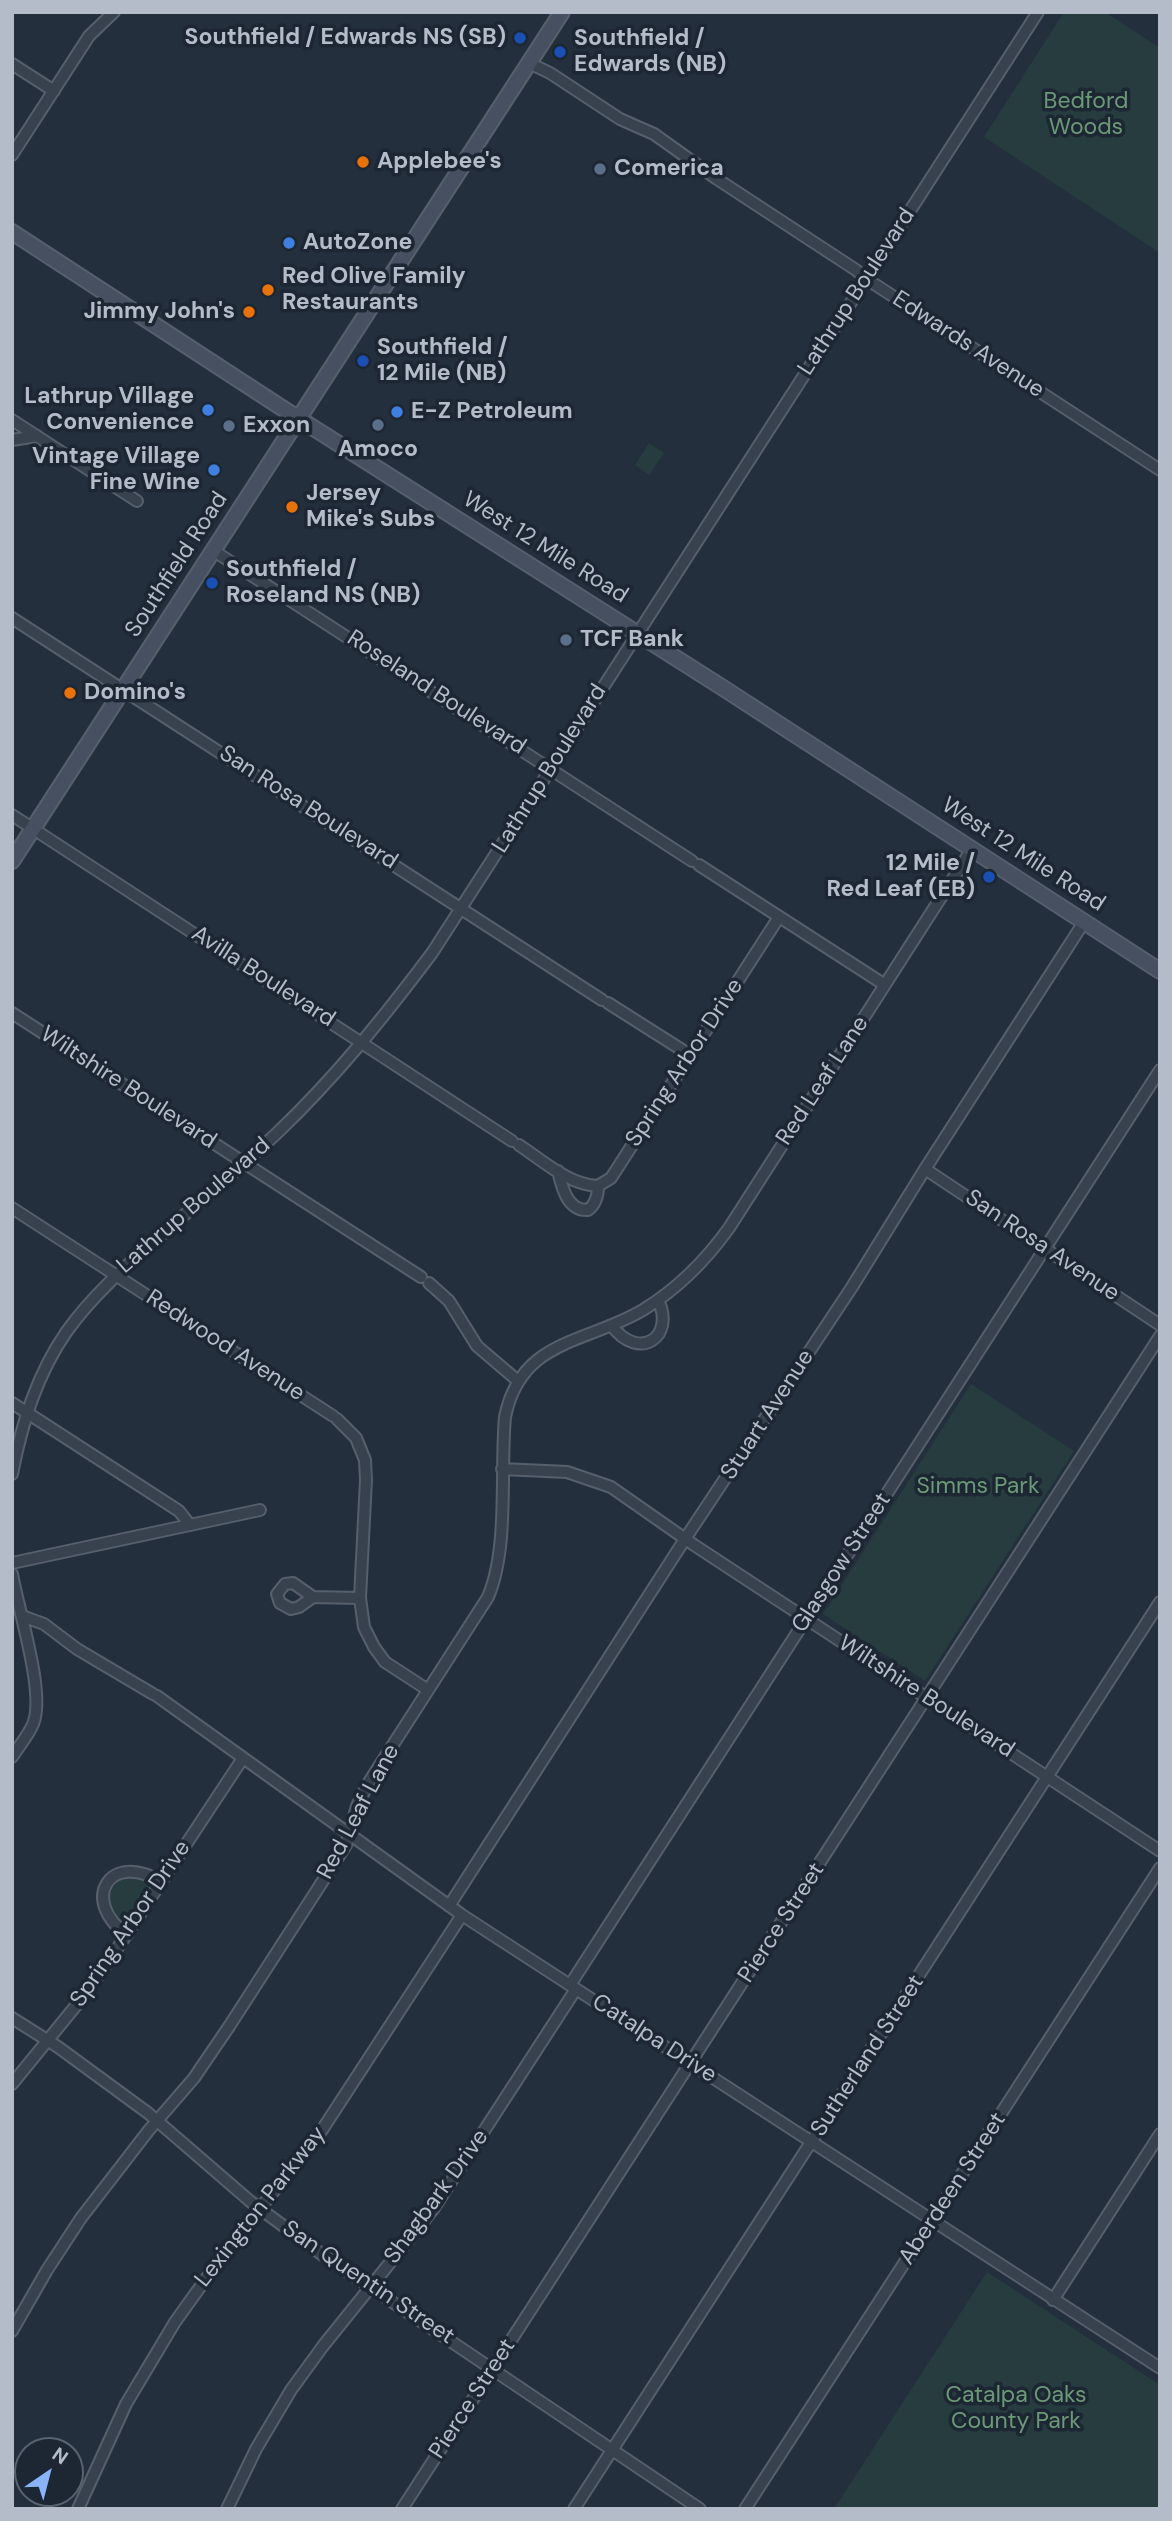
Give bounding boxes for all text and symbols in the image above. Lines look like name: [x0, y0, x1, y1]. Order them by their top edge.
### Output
place label: Southfield / Edwards NS (SB): [185, 24, 506, 52]
place label: Southfield / Edwards (NB): [574, 25, 726, 79]
marker: Southfield / Edwards NS (SB): [512, 30, 528, 46]
marker: Southfield / Edwards (NB): [552, 44, 568, 60]
park label: Bedford Woods: [1044, 88, 1128, 142]
place label: Applebee's: [377, 148, 502, 176]
marker: Applebee's: [355, 154, 371, 170]
place label: Comerica: [614, 155, 724, 183]
marker: Comerica: [592, 161, 608, 177]
street label: Lathrup Boulevard: [793, 203, 921, 381]
place label: AutoZone: [303, 229, 412, 257]
marker: AutoZone: [281, 235, 297, 251]
place label: Red Olive Family Restaurants: [282, 263, 466, 317]
marker: Red Olive Family Restaurants: [260, 282, 276, 298]
street label: Edwards Avenue: [887, 286, 1049, 404]
place label: Jimmy John's: [84, 298, 235, 326]
marker: Jimmy John's: [241, 304, 257, 320]
place label: Southfield / 12 Mile (NB): [377, 334, 508, 388]
marker: Southfield / 12 Mile (NB): [355, 353, 371, 369]
place label: Lathrup Village Convenience: [24, 383, 194, 437]
place label: E-Z Petroleum: [411, 398, 573, 426]
marker: Lathrup Village Convenience: [200, 402, 216, 418]
marker: E-Z Petroleum: [389, 404, 405, 420]
place label: Exxon: [243, 412, 310, 440]
marker: Amoco: [370, 417, 386, 433]
marker: Exxon: [221, 418, 237, 434]
place label: Amoco: [338, 436, 418, 464]
place label: Vintage Village Fine Wine: [32, 443, 200, 497]
marker: Vintage Village Fine Wine: [206, 462, 222, 478]
place label: Jersey Mike's Subs: [306, 480, 435, 534]
street label: West 12 Mile Road: [457, 486, 633, 610]
street label: Southfield Road: [120, 487, 234, 643]
marker: Jersey Mike's Subs: [284, 499, 300, 515]
place label: Southfield / Roseland NS (NB): [226, 556, 420, 610]
marker: Southfield / Roseland NS (NB): [204, 575, 220, 591]
street label: Roseland Boulevard: [341, 625, 531, 761]
place label: TCF Bank: [580, 626, 684, 654]
marker: TCF Bank: [558, 632, 574, 648]
place label: Domino's: [84, 679, 186, 707]
street label: Lathrup Boulevard: [487, 680, 613, 858]
marker: Domino's: [62, 685, 78, 701]
street label: San Rosa Boulevard: [214, 740, 402, 876]
street label: West 12 Mile Road: [936, 792, 1110, 918]
place label: 12 Mile / Red Leaf (EB): [827, 850, 975, 904]
marker: 12 Mile / Red Leaf (EB): [981, 869, 997, 885]
street label: Avilla Boulevard: [186, 920, 340, 1034]
street label: Spring Arbor Drive: [620, 974, 750, 1152]
street label: Red Leaf Lane: [771, 1011, 875, 1151]
street label: Wiltshire Boulevard: [35, 1021, 221, 1155]
street label: Lathrup Boulevard: [112, 1132, 276, 1280]
street label: San Rosa Avenue: [960, 1184, 1124, 1308]
street label: Redwood Avenue: [141, 1284, 309, 1408]
street label: Stuart Avenue: [716, 1345, 820, 1485]
park label: Simms Park: [917, 1473, 1039, 1501]
street label: Glasgow Street: [787, 1488, 897, 1638]
street label: Wiltshire Boulevard: [833, 1630, 1019, 1764]
street label: Red Leaf Lane: [312, 1740, 406, 1884]
street label: Spring Arbor Drive: [65, 1836, 197, 2012]
street label: Pierce Street: [733, 1858, 831, 1988]
street label: Sutherland Street: [806, 1970, 930, 2142]
street label: Catalpa Drive: [587, 1989, 721, 2089]
street label: Aberdeen Street: [894, 2108, 1012, 2270]
street label: Lexington Parkway: [190, 2121, 332, 2293]
street label: Shagbark Drive: [379, 2124, 495, 2270]
street label: San Quentin Street: [277, 2215, 459, 2351]
street label: Pierce Street: [424, 2334, 522, 2464]
park label: Catalpa Oaks County Park: [945, 2382, 1087, 2436]
north arrow: [14, 2437, 84, 2507]
text: N: [47, 2442, 73, 2470]

